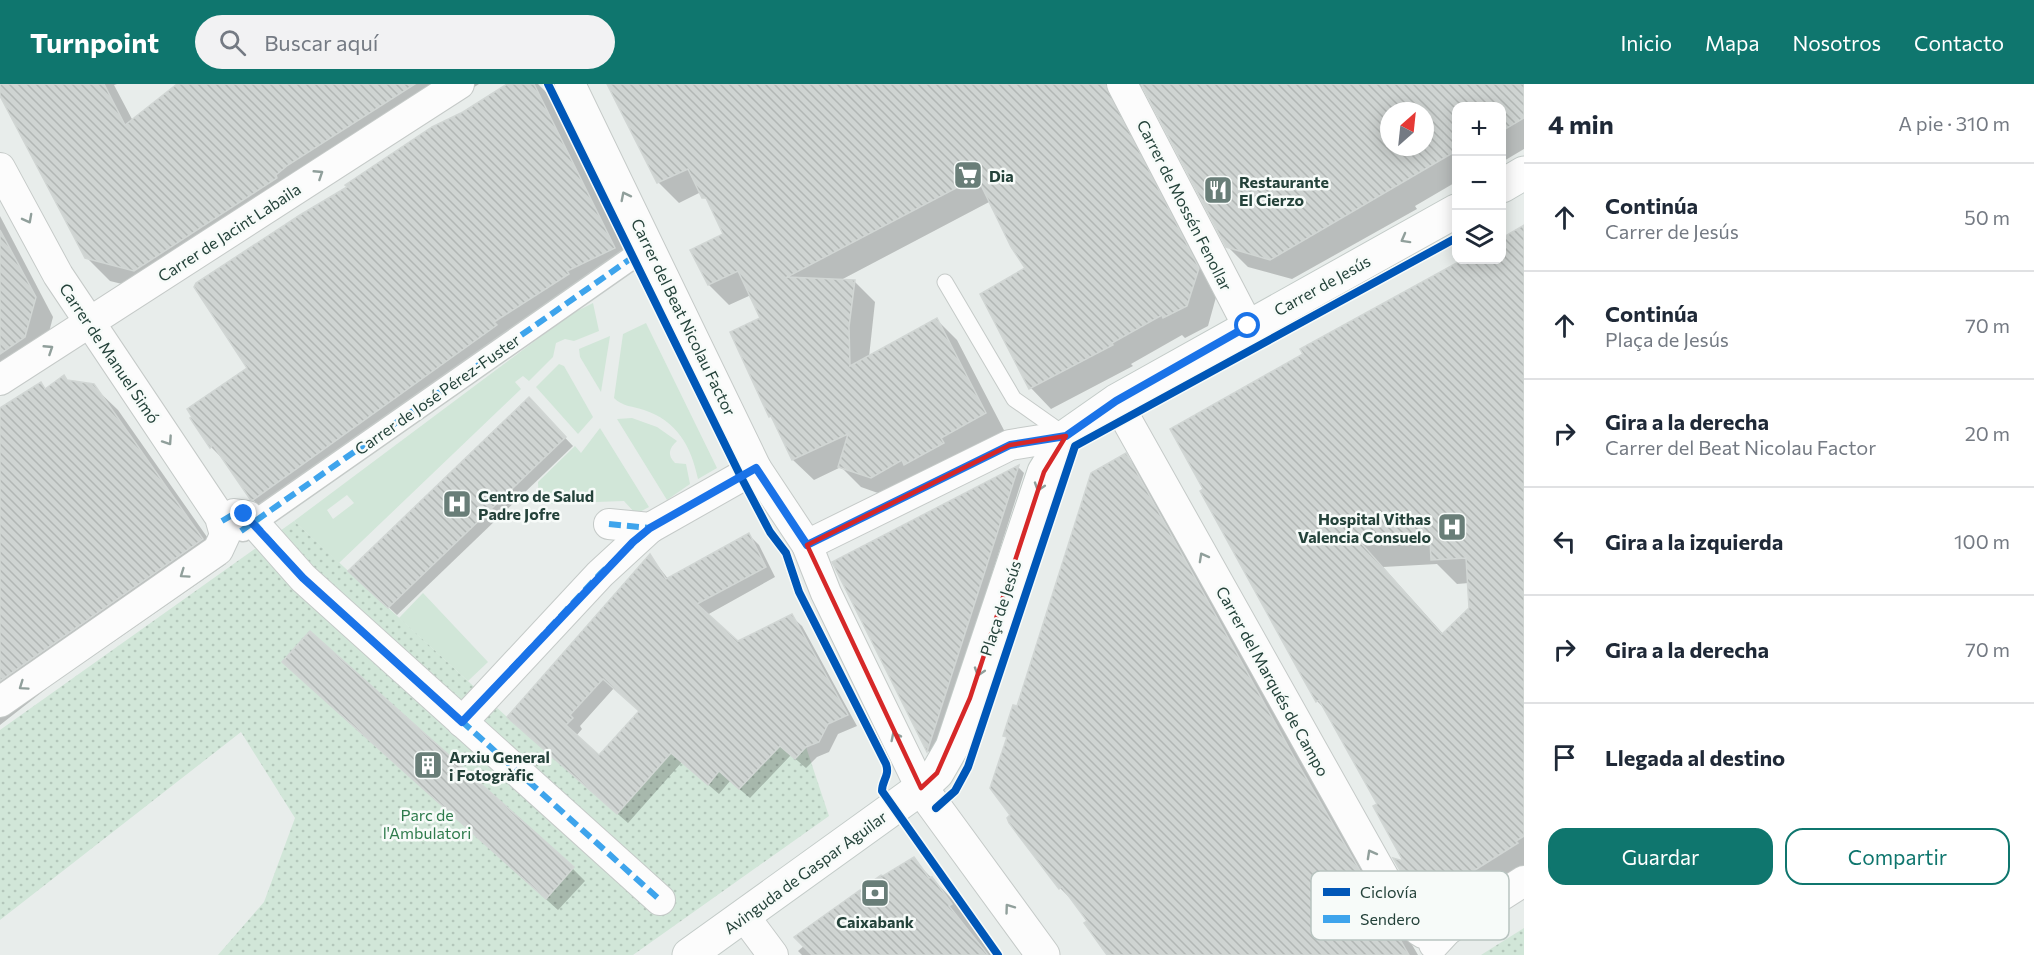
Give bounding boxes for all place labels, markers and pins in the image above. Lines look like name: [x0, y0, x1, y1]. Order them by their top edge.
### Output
supermarket icon: Dia: [952, 159, 984, 191]
place label: Dia: [989, 166, 1014, 185]
place label: Restaurante El Cierzo: [1239, 172, 1329, 209]
restaurant icon: Restaurante El Cierzo: [1202, 174, 1234, 206]
place label: Centro de Salud Padre Jofre: [478, 486, 594, 523]
hospital icon: Centro de Salud Padre Jofre: [441, 488, 473, 520]
place label: Hospital Vithas Valencia Consuelo: [1298, 509, 1431, 546]
hospital icon: Hospital Vithas Valencia Consuelo: [1436, 511, 1468, 543]
place label: Arxiu General i Fotogràfic: [449, 747, 550, 784]
building icon: Arxiu General i Fotogràfic: [412, 749, 444, 781]
bank icon: Caixabank: [859, 877, 891, 909]
place label: Caixabank: [836, 912, 915, 931]

